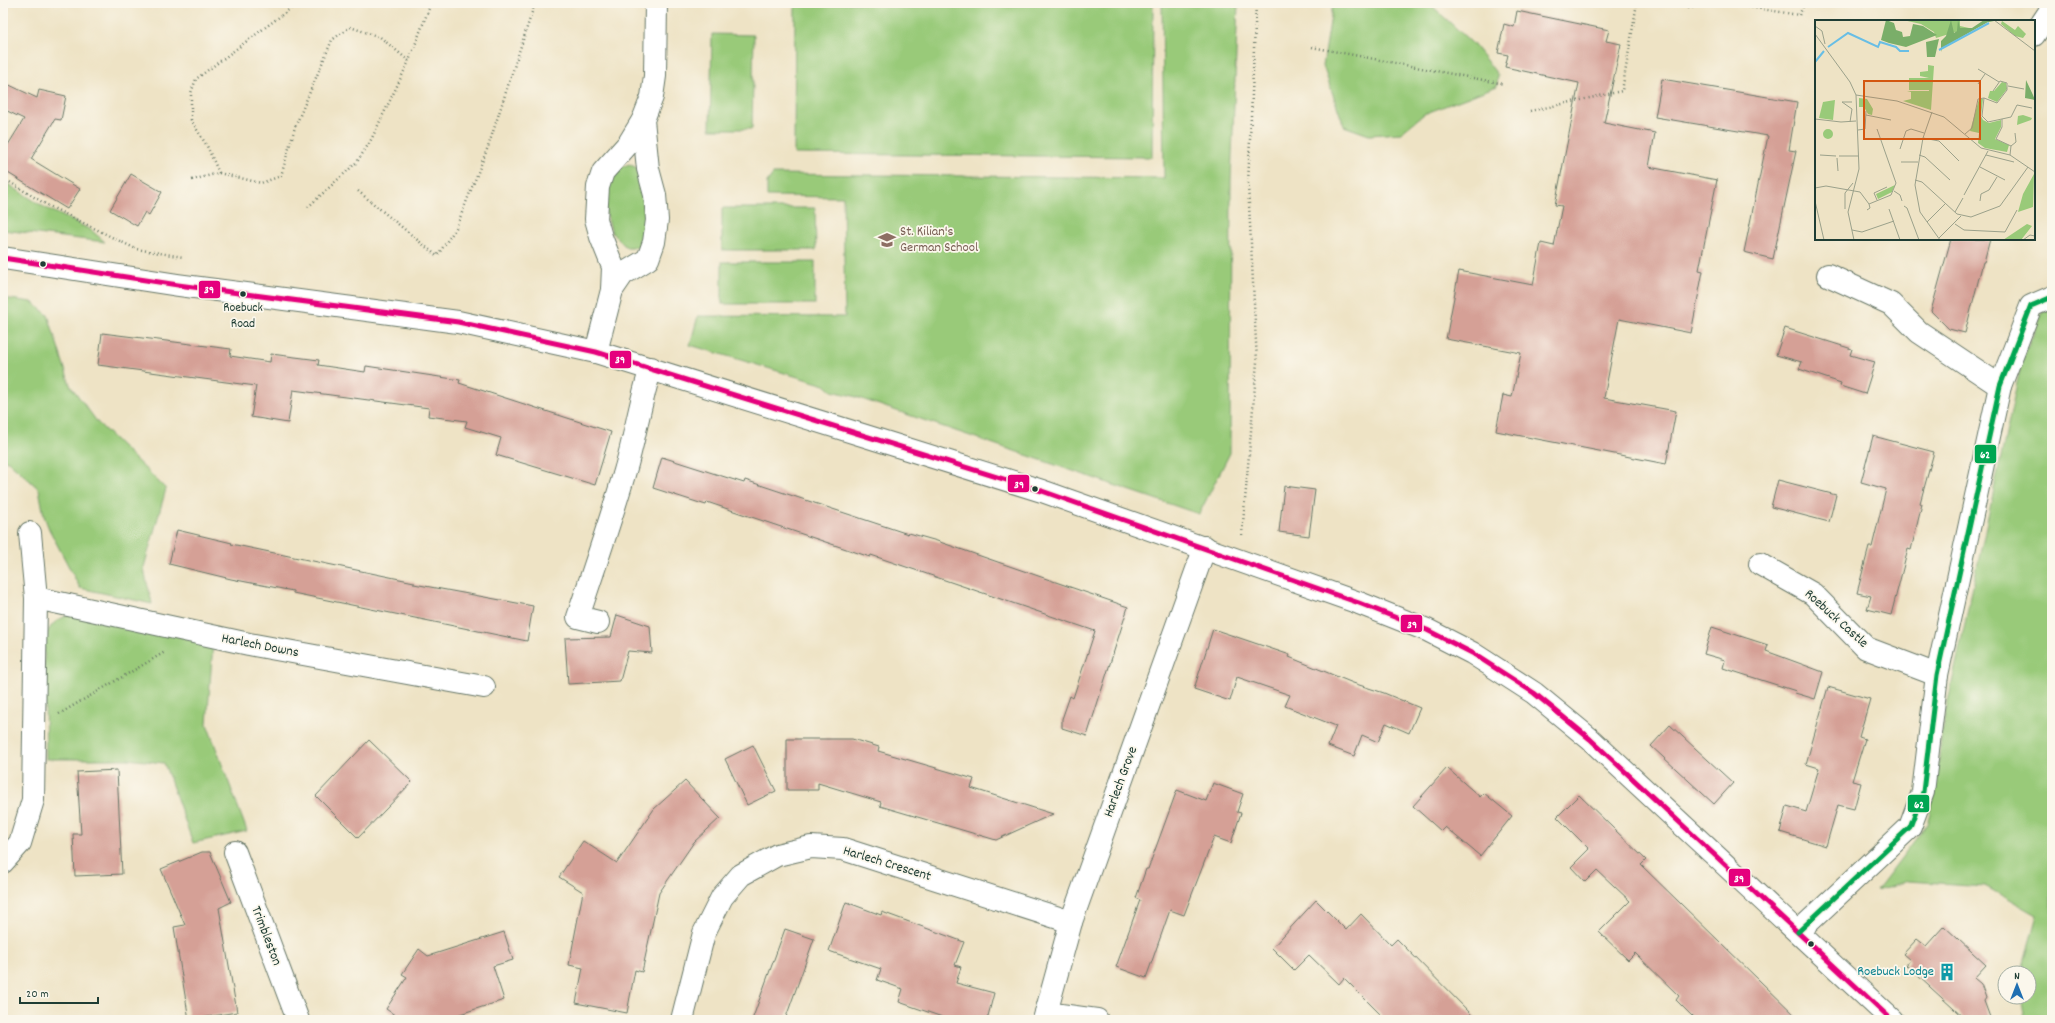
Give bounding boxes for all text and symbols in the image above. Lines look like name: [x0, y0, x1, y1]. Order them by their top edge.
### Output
inset map: [1815, 20, 2035, 240]
place label: St. Kilian's German School: [900, 222, 979, 258]
school or university icon: St. Kilian's German School: [877, 230, 897, 250]
unlabelled marker: [38, 259, 48, 269]
line badge: 39: [198, 280, 221, 299]
text: 39: [204, 283, 214, 299]
marker: Roebuck Road: [238, 289, 248, 299]
place label: Roebuck Road: [223, 299, 263, 334]
line badge: 39: [609, 350, 632, 369]
text: 39: [615, 353, 625, 369]
line badge: 62: [1974, 444, 1997, 464]
text: 62: [1980, 448, 1990, 464]
line badge: 39: [1007, 474, 1030, 493]
text: 39: [1014, 478, 1024, 494]
unlabelled marker: [1030, 484, 1040, 494]
street label: Roebuck Castle: [1800, 585, 1872, 653]
line badge: 39: [1400, 614, 1423, 633]
text: 39: [1407, 618, 1417, 634]
street label: Harlech Downs: [220, 629, 301, 663]
street label: Harlech Grove: [1099, 744, 1143, 820]
line badge: 62: [1907, 794, 1930, 813]
text: 62: [1914, 798, 1924, 814]
street label: Harlech Crescent: [840, 841, 934, 887]
line badge: 39: [1728, 868, 1751, 887]
text: 39: [1734, 872, 1744, 888]
street label: Trimbleston: [246, 903, 286, 969]
unlabelled marker: [1806, 939, 1816, 949]
place label: Roebuck Lodge: [1857, 962, 1934, 982]
building icon: Roebuck Lodge: [1937, 962, 1957, 982]
north arrow: [1997, 965, 2037, 1005]
text: N: [2014, 969, 2020, 985]
scale bar: [20, 979, 98, 1005]
text: 20 m: [26, 986, 49, 1003]

